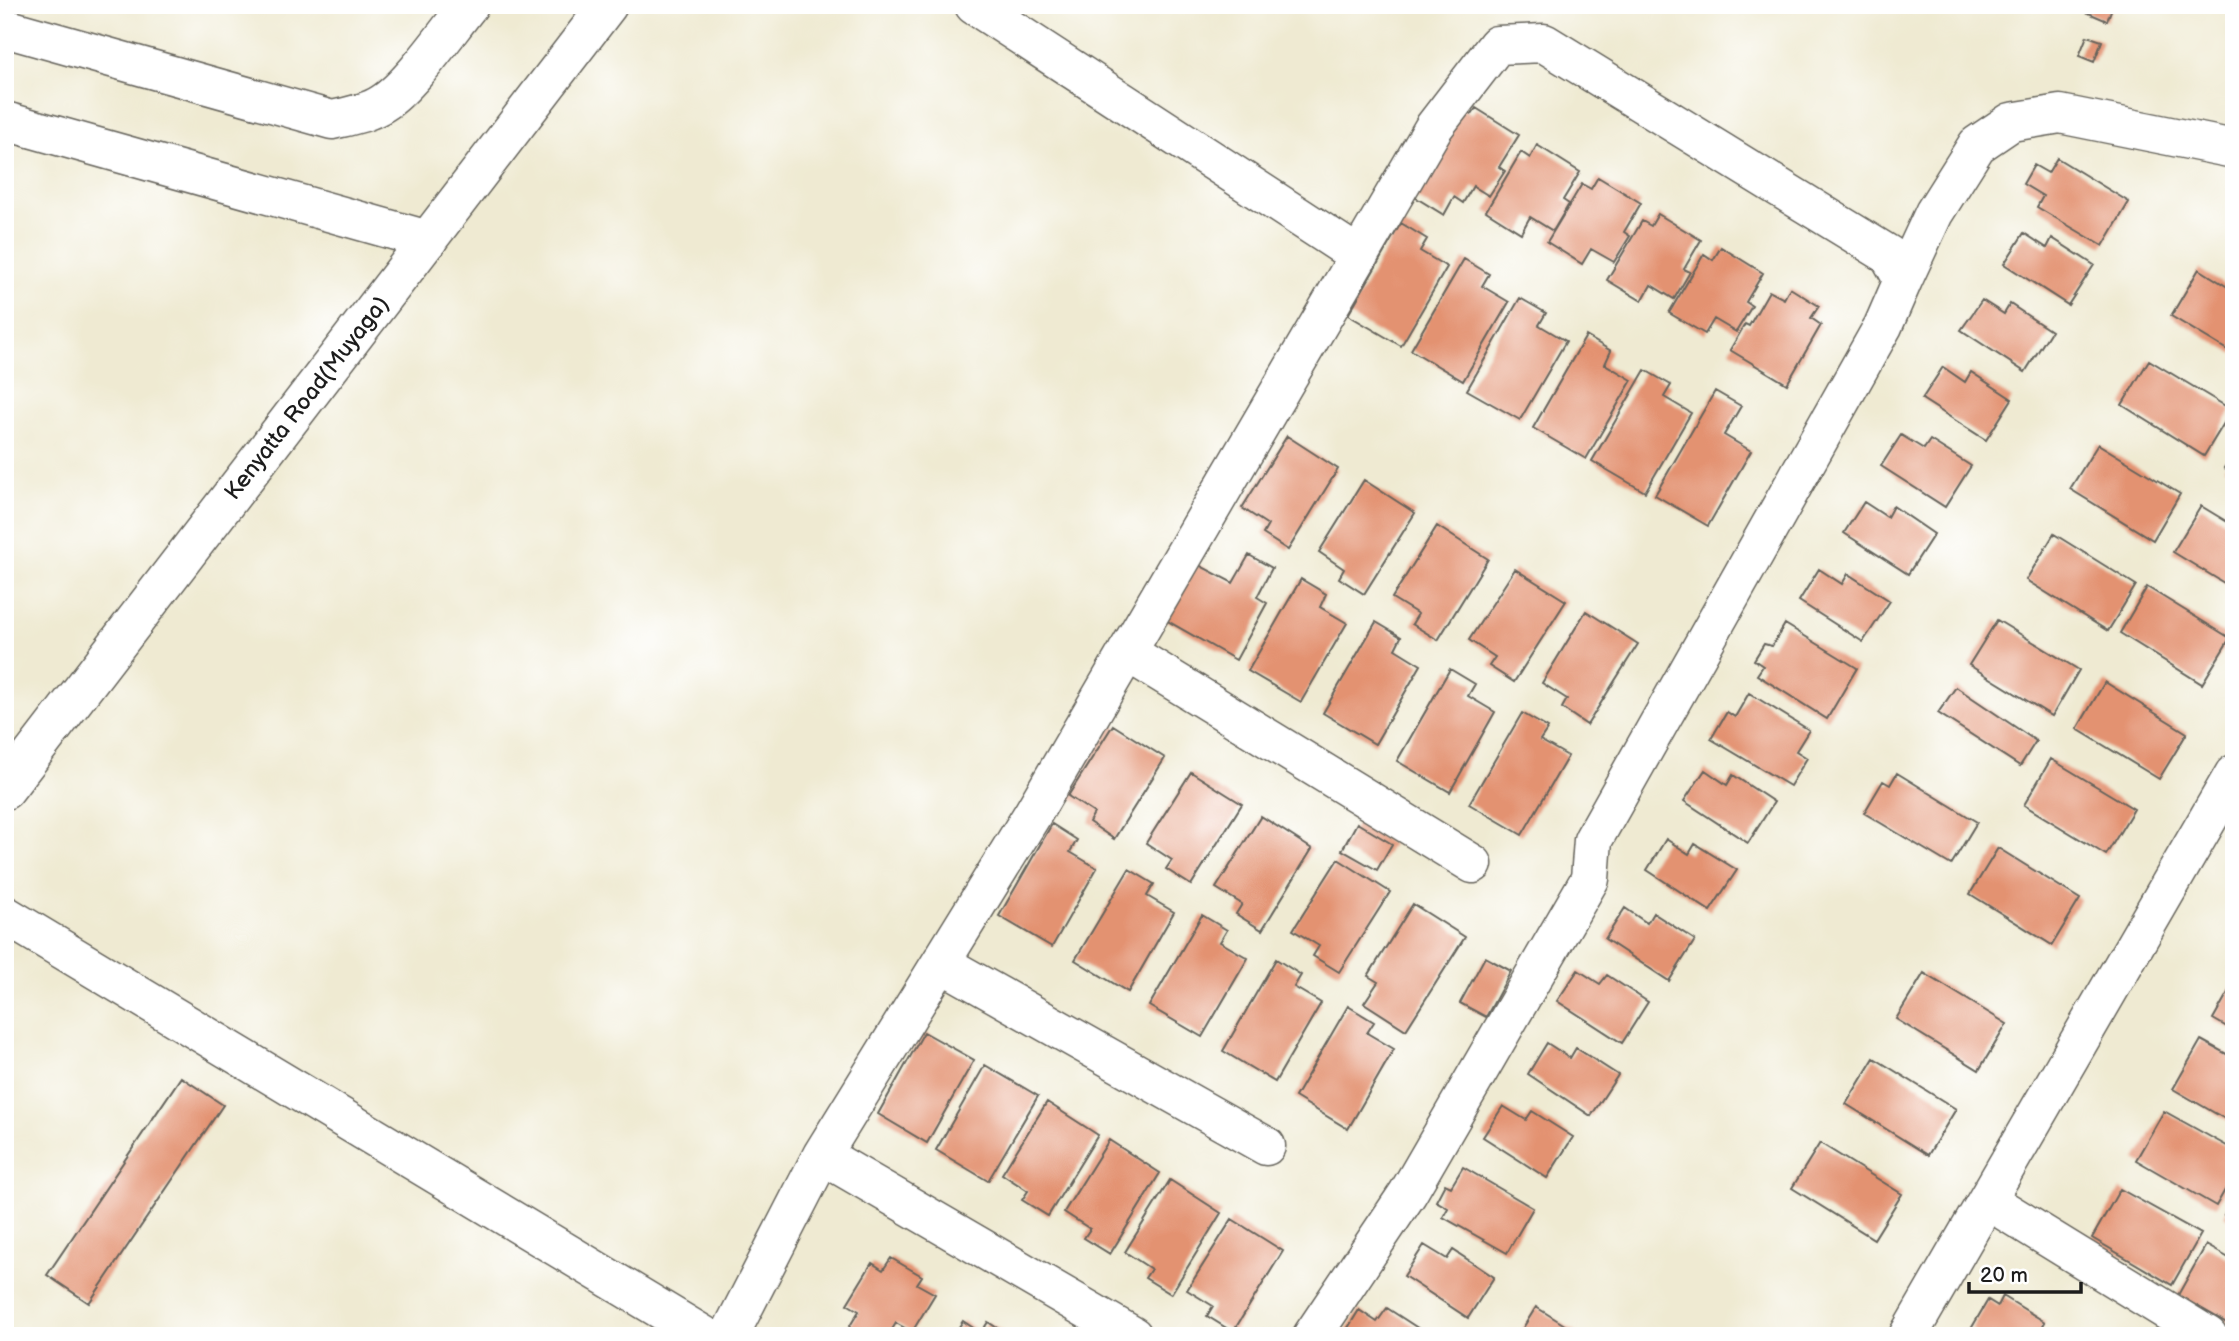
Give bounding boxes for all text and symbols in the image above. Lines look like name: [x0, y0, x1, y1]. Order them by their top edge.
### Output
street label: Kenyatta Road(Muyaga): [219, 291, 395, 505]
scale bar: [1969, 1250, 2082, 1294]
text: 20 m: [1980, 1263, 2028, 1288]

